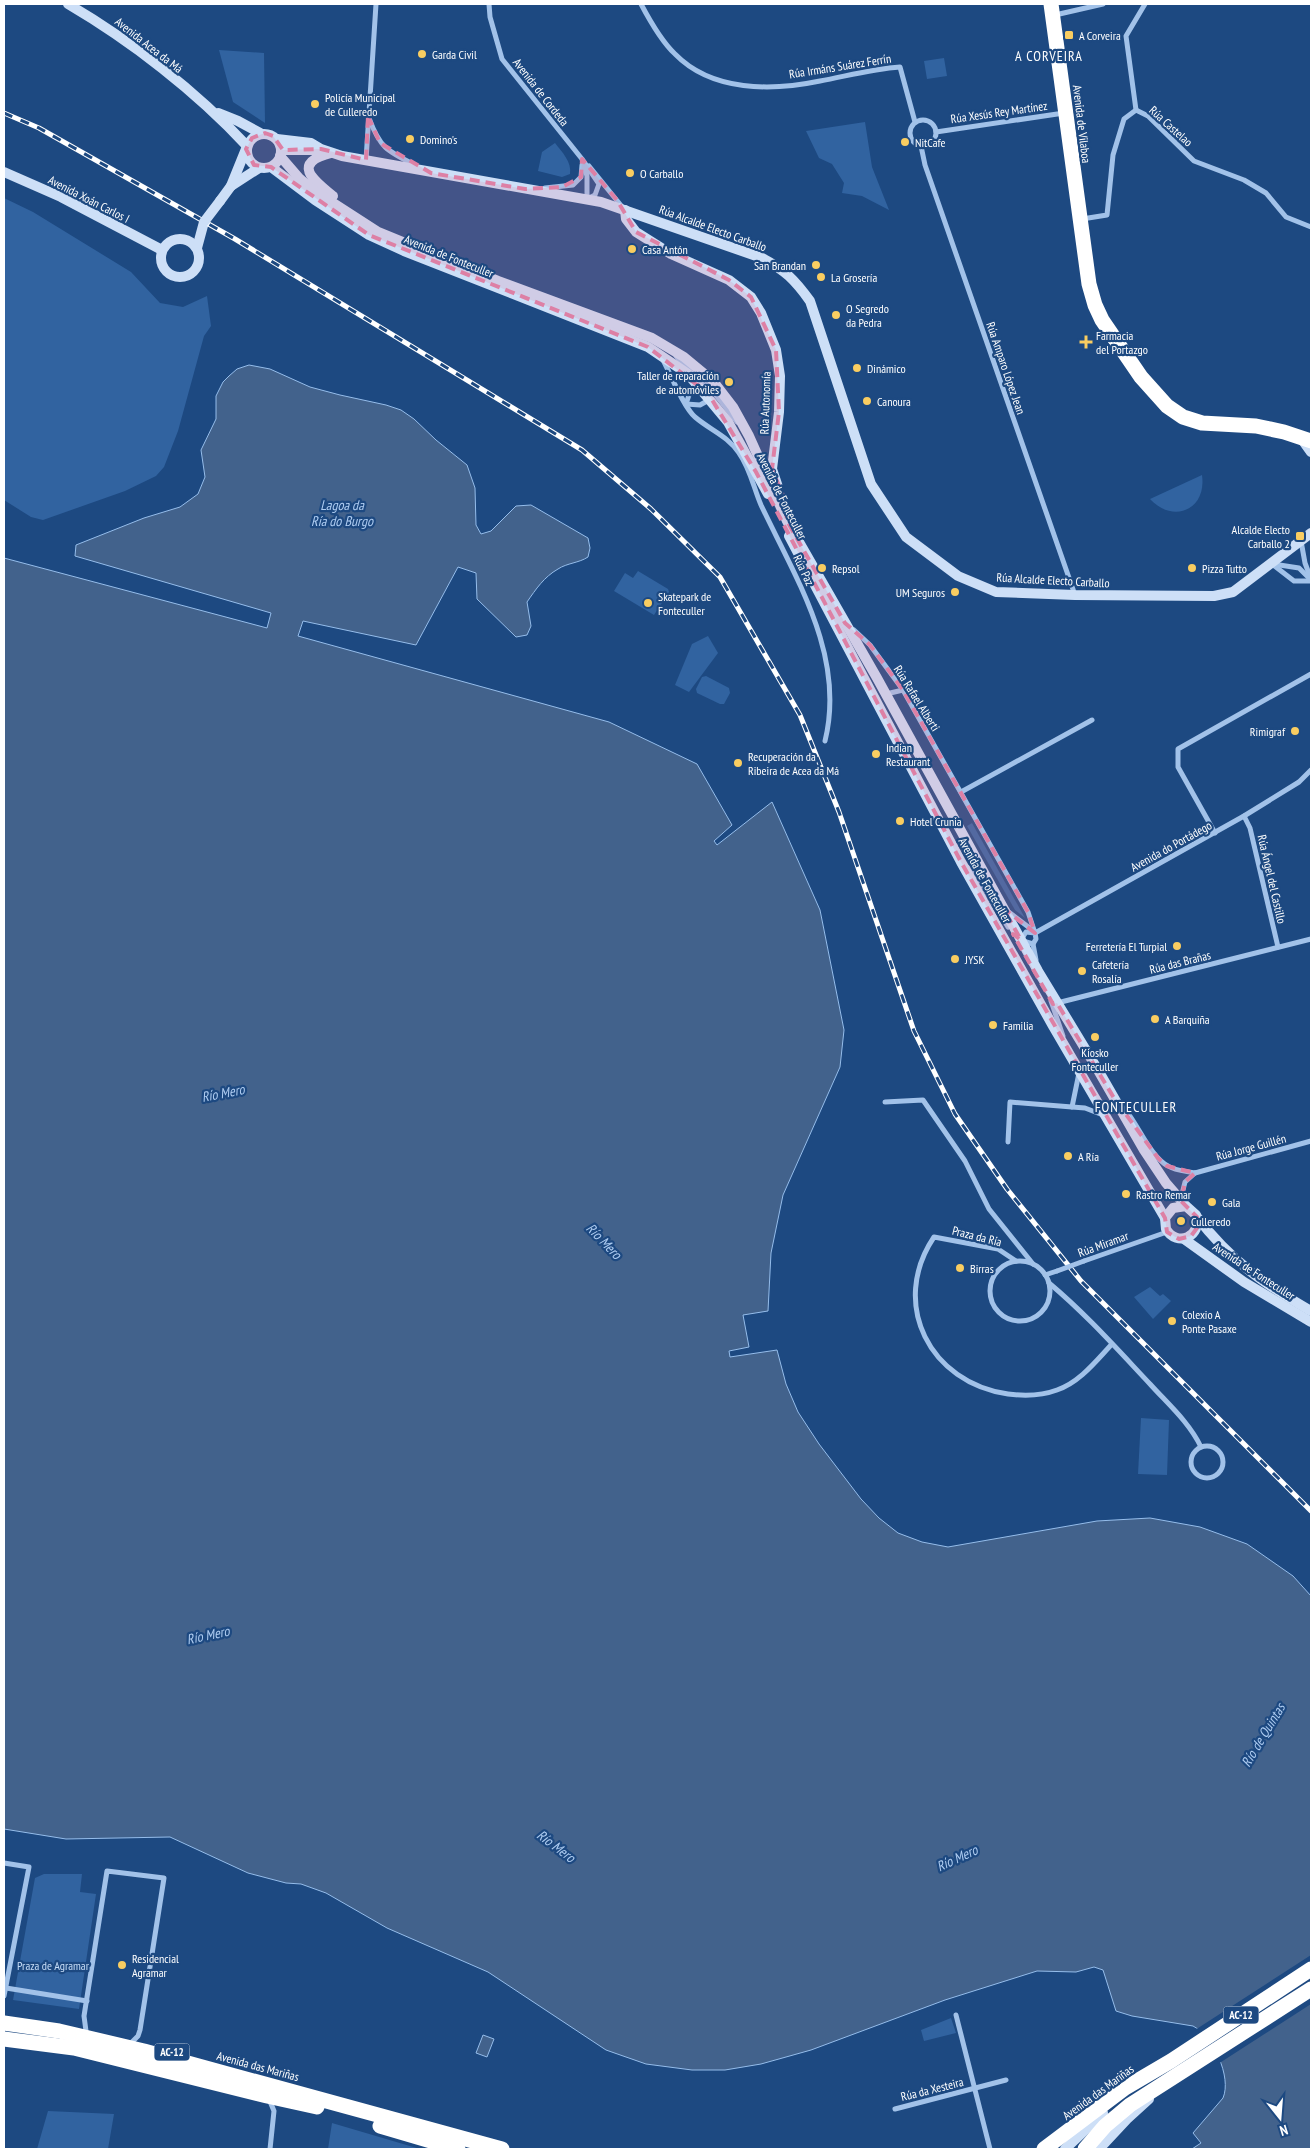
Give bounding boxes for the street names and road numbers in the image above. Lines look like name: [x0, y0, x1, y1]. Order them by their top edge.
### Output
street label: Avenida Acea da Má: [112, 14, 186, 76]
street label: Rúa Irmáns Suárez Ferrín: [788, 51, 892, 81]
street label: Avenida de Cordeda: [510, 55, 572, 129]
street label: Avenida de Vilaboa: [1070, 84, 1094, 164]
street label: Rúa Xesús Rey Martínez: [950, 98, 1048, 126]
street label: Rúa Castelao: [1146, 103, 1196, 149]
street label: Avenida Xoán Carlos I: [46, 172, 132, 226]
street label: Rúa Alcalde Electo Carballo: [657, 202, 769, 254]
street label: Avenida de Fonteculler: [402, 231, 496, 281]
street label: Rúa Amparo López Jean: [983, 320, 1029, 416]
street label: Rúa Autonomía: [756, 371, 774, 435]
street label: Avenida de Fonteculler: [754, 450, 811, 542]
street label: Rúa Paz: [790, 552, 818, 588]
street label: Rúa Alcalde Electo Carballo: [996, 570, 1110, 590]
street label: Rúa Rafael Alberti: [891, 662, 943, 734]
street label: Avenida do Portádego: [1128, 817, 1214, 875]
street label: Rúa Ángel del Castillo: [1254, 833, 1290, 925]
street label: Avenida de Fonteculler: [955, 835, 1015, 926]
street label: Rúa das Brañas: [1148, 947, 1212, 977]
street label: Rúa Jorge Guillén: [1214, 1130, 1288, 1164]
street label: Praza da Ría: [951, 1223, 1004, 1249]
street label: Rúa Miramar: [1076, 1228, 1131, 1260]
street label: Avenida de Fonteculler: [1210, 1239, 1298, 1303]
road number: AC-12: [1224, 2006, 1258, 2024]
road number: AC-12: [154, 2044, 190, 2060]
street label: Avenida das Mariñas: [215, 2048, 301, 2084]
street label: Avenida das Mariñas: [1059, 2061, 1137, 2123]
street label: Rúa da Xesteira: [899, 2074, 965, 2104]

